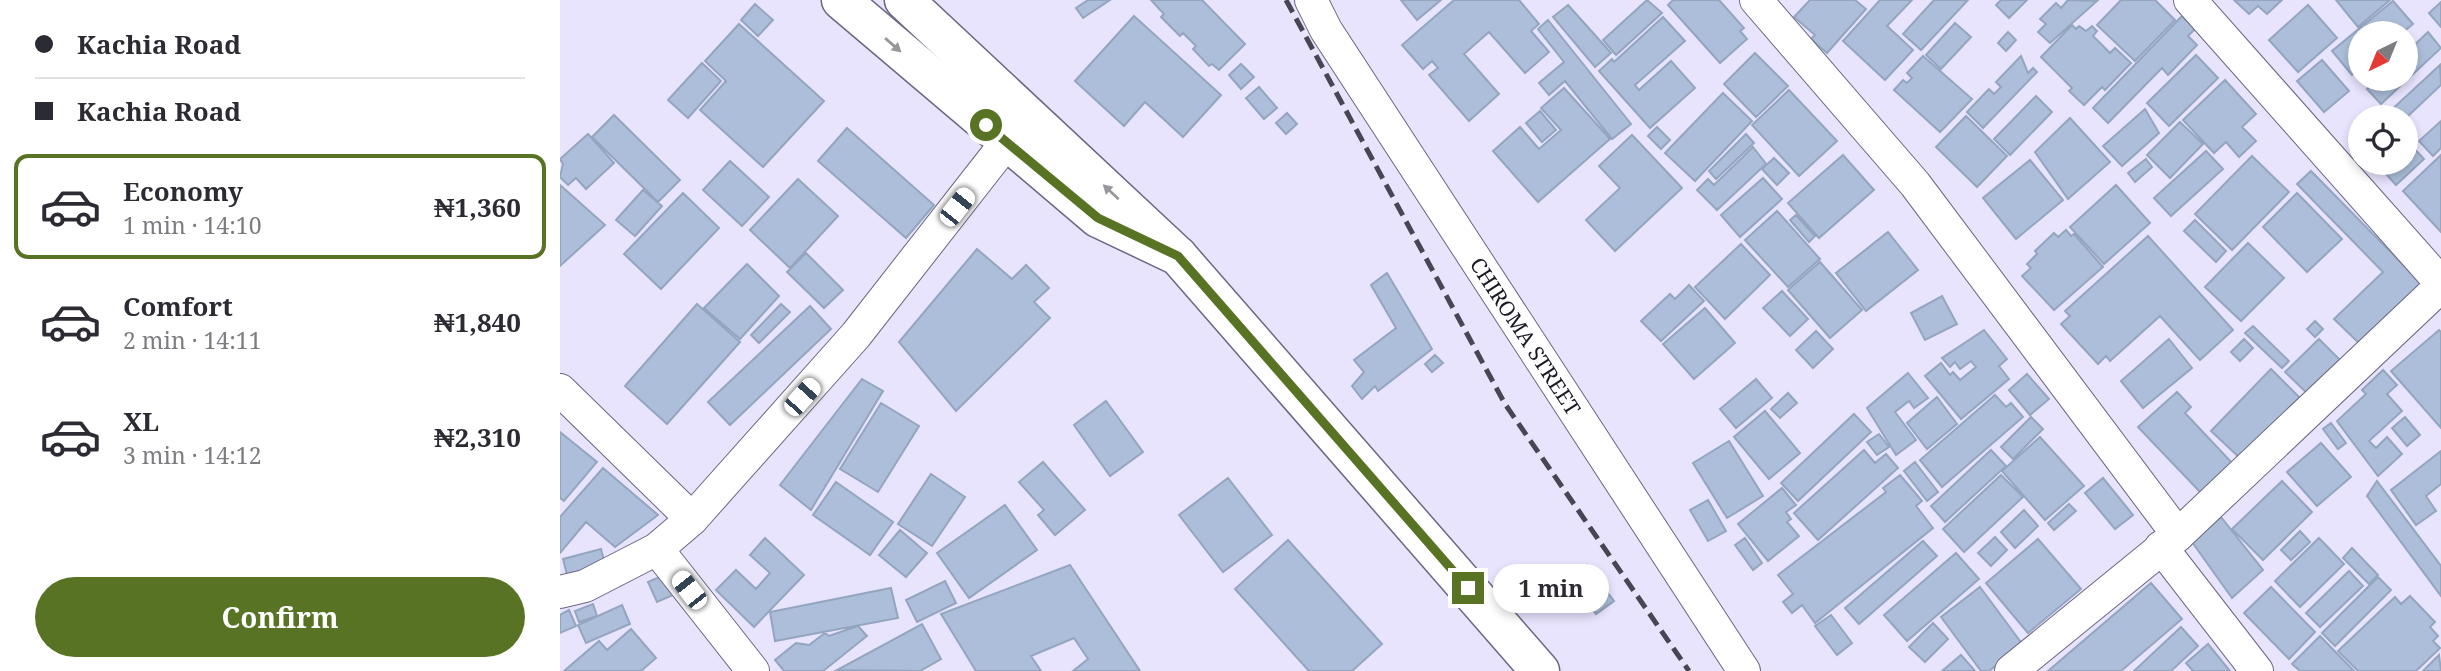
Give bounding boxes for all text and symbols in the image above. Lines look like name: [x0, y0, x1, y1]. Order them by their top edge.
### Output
north arrow: [2348, 21, 2418, 91]
map controls: [2348, 21, 2418, 175]
text: Kachia Road: [77, 26, 241, 62]
one-way arrow: [884, 37, 901, 52]
text: Kachia Road: [77, 93, 241, 129]
button: locate: [2348, 105, 2418, 175]
route start: [970, 109, 1002, 141]
text: Economy: [123, 173, 243, 209]
icon: car: [39, 175, 102, 238]
car: [936, 184, 979, 230]
one-way arrow: [1103, 185, 1120, 201]
text: ₦1,360: [434, 189, 521, 225]
text: 1 min · 14:10: [123, 209, 261, 241]
street label: CHIROMA STREET: [1464, 252, 1587, 420]
text: Comfort: [123, 288, 233, 324]
icon: car: [39, 290, 102, 353]
text: ₦1,840: [434, 304, 521, 340]
text: 2 min · 14:11: [123, 324, 261, 356]
car: [781, 374, 824, 420]
text: XL: [123, 403, 159, 439]
icon: car: [39, 405, 102, 468]
text: ₦2,310: [434, 419, 521, 455]
text: 3 min · 14:12: [123, 439, 261, 471]
callout: 1 min: [1492, 564, 1608, 612]
car: [668, 567, 711, 613]
route end: [1452, 572, 1484, 604]
text: 1 min: [1518, 572, 1584, 604]
button: Confirm: [35, 577, 525, 657]

